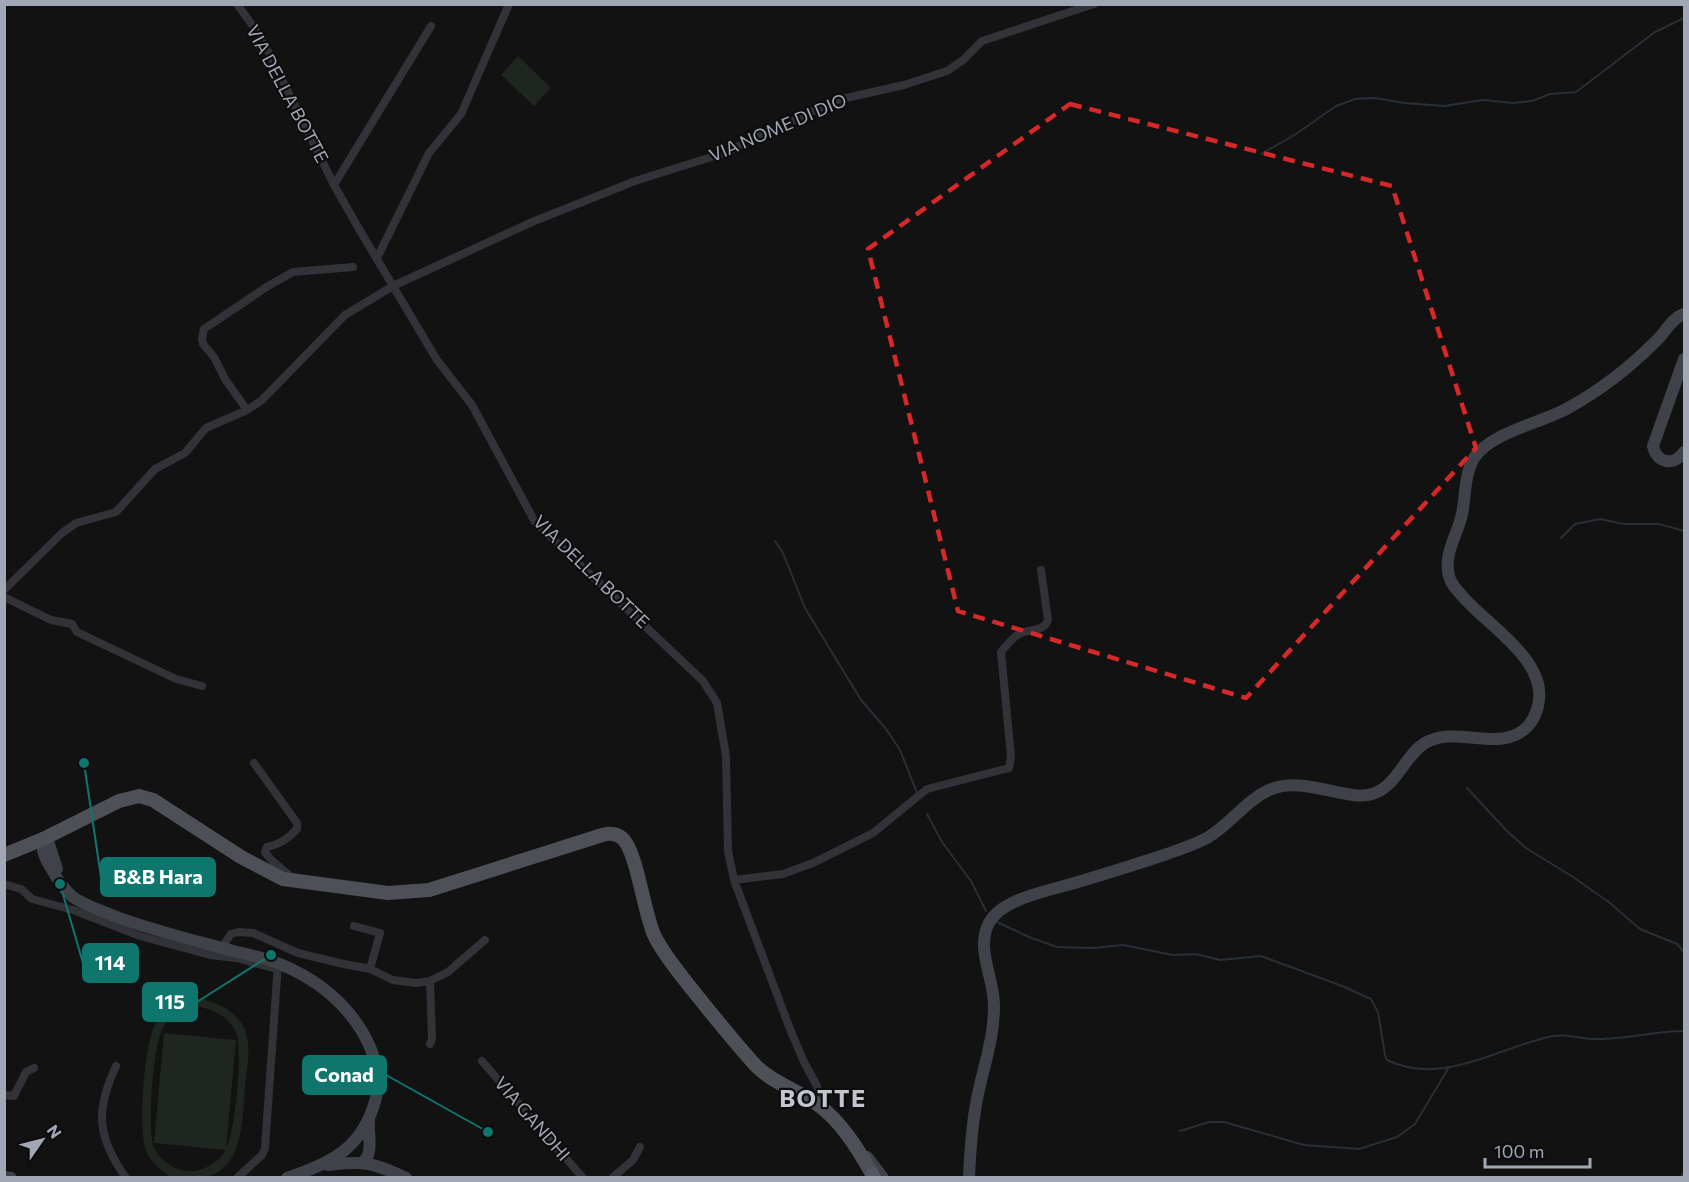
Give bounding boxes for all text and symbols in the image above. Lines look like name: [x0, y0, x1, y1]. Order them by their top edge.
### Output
street label: VIA DELLA BOTTE: [242, 21, 334, 166]
street label: VIA NOME DI DIO: [706, 88, 850, 166]
street label: VIA DELLA BOTTE: [529, 510, 654, 632]
callout: B&B Hara: [101, 858, 215, 896]
text: B&B Hara: [113, 864, 203, 888]
callout: 114: [83, 944, 138, 982]
text: 114: [95, 950, 125, 974]
callout: 115: [143, 983, 197, 1021]
text: 115: [155, 989, 185, 1013]
callout: Conad: [303, 1056, 386, 1094]
text: Conad: [314, 1062, 374, 1086]
street label: VIA GANDHI: [490, 1072, 575, 1165]
district label: BOTTE: [779, 1083, 867, 1112]
north arrow: [12, 1110, 72, 1170]
text: N: [43, 1121, 66, 1141]
scale bar: [1485, 1131, 1590, 1169]
text: 100 m: [1494, 1140, 1544, 1162]

